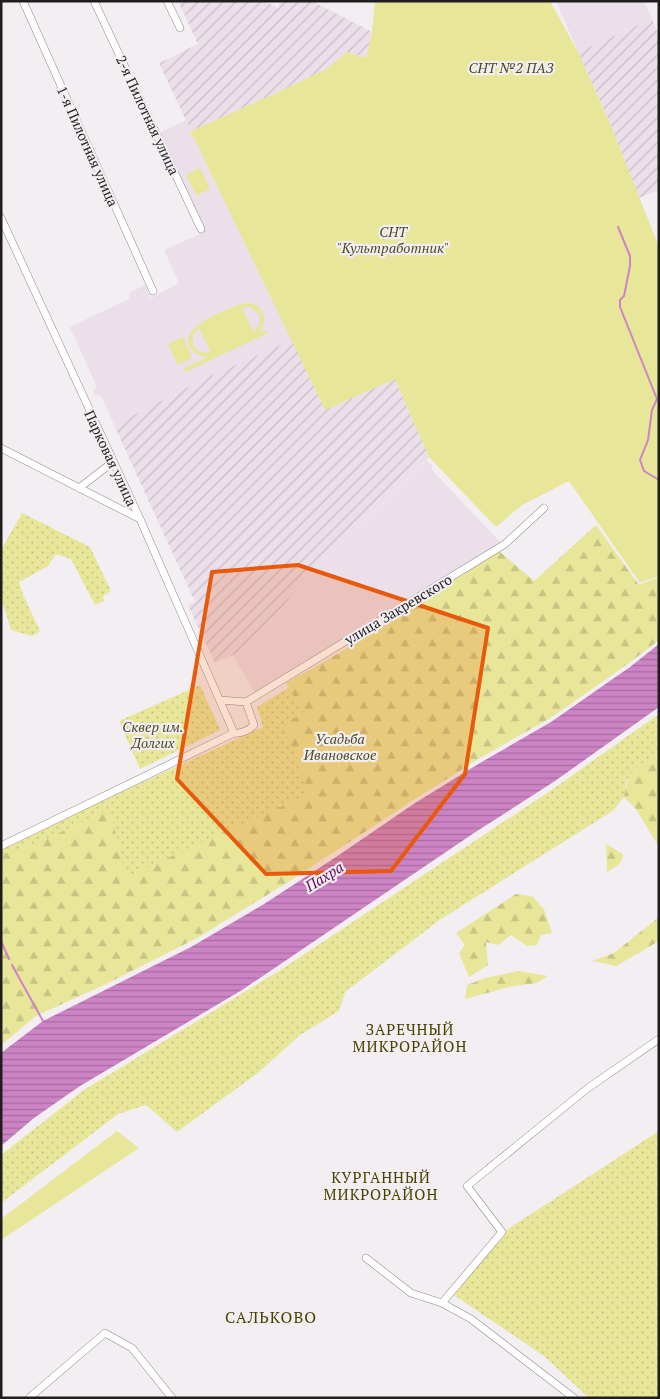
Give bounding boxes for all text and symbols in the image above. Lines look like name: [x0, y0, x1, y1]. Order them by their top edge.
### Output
street label: 2-я Пилотная улица: [112, 52, 184, 178]
park label: СНТ №2 ПАЗ: [469, 58, 554, 77]
street label: 1-я Пилотная улица: [53, 83, 123, 209]
park label: СНТ "Культработник": [337, 222, 449, 257]
street label: Парковая улица: [80, 407, 142, 509]
street label: улица Закревского: [340, 569, 455, 649]
park label: Сквер им. Долгих: [122, 717, 184, 752]
park label: Усадьба Ивановское: [303, 729, 377, 764]
water label: Пахра: [300, 856, 347, 896]
district label: ЗАРЕЧНЫЙ МИКРОРАЙОН: [353, 1019, 467, 1056]
district label: КУРГАННЫЙ МИКРОРАЙОН: [324, 1167, 438, 1204]
district label: САЛЬКОВО: [225, 1306, 317, 1328]

